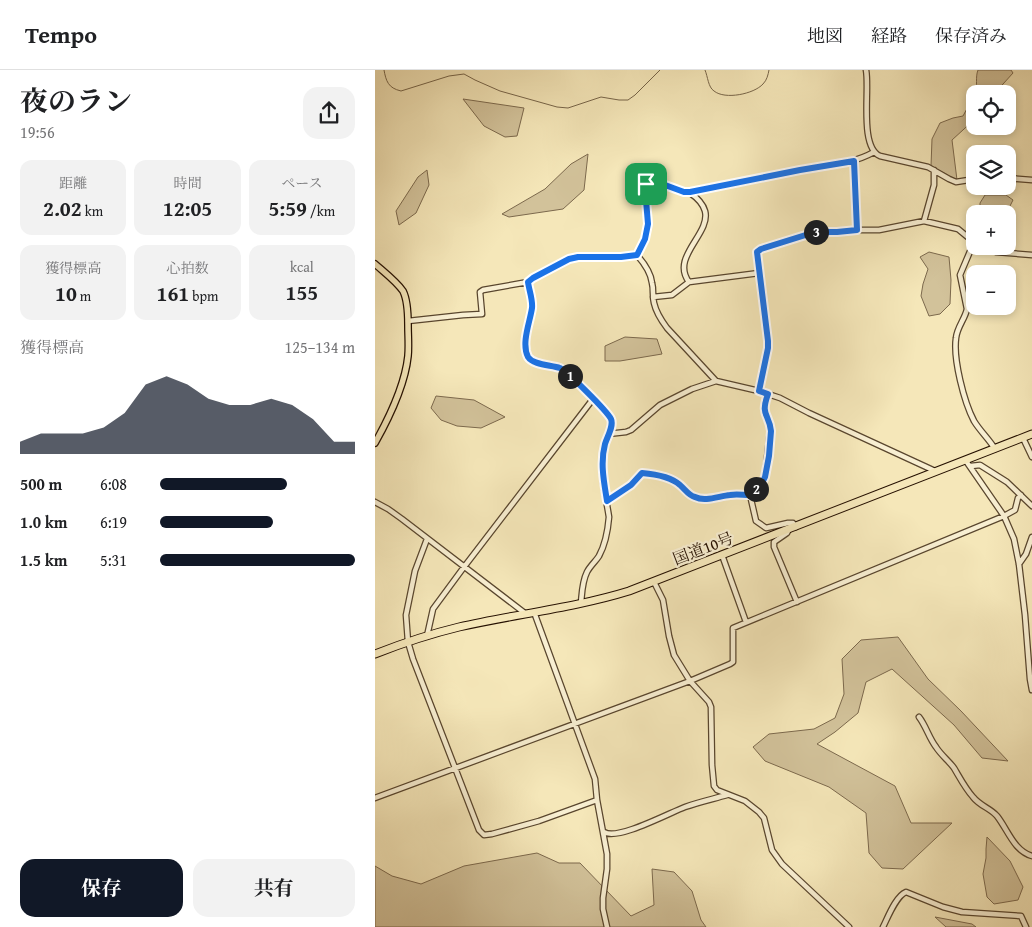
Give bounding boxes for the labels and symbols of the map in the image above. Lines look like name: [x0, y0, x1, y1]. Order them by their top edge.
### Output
pin: [625, 163, 667, 205]
pin: 3: [803, 220, 829, 244]
pin: 1: [557, 364, 583, 388]
pin: 2: [743, 476, 769, 502]
street label: 国道10号: [669, 525, 737, 571]

